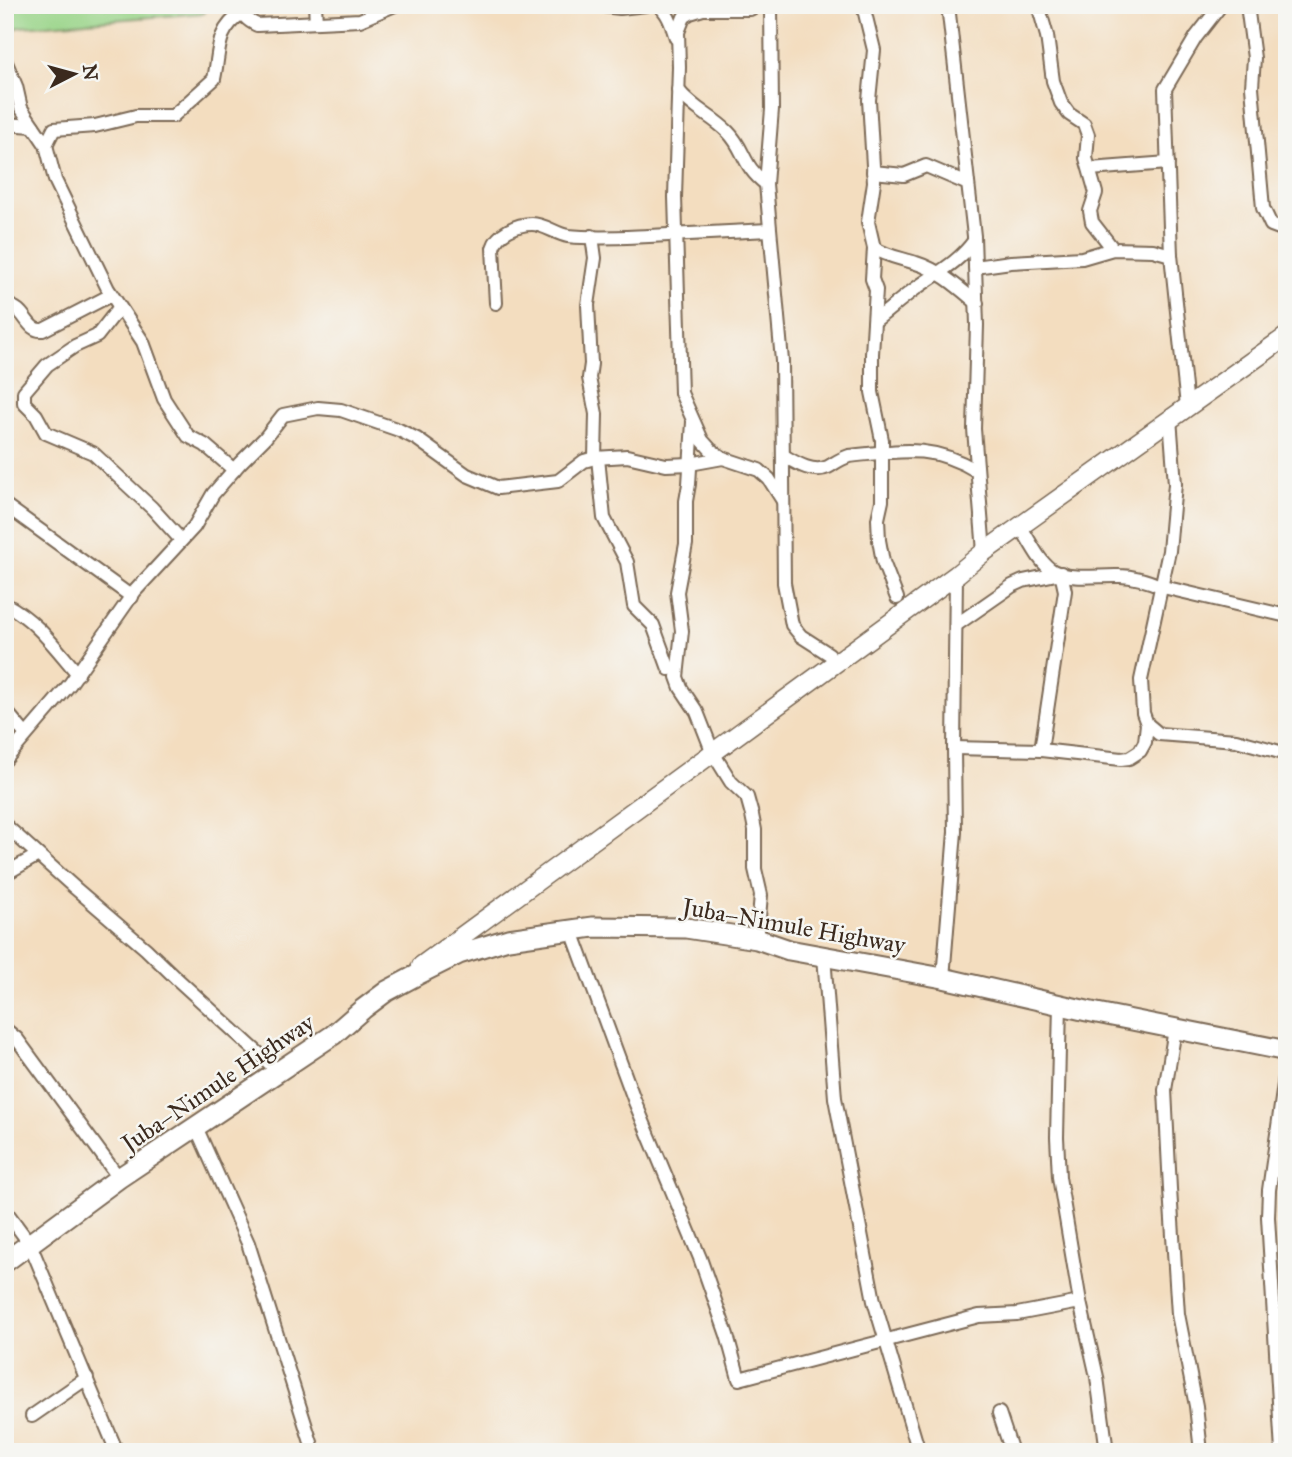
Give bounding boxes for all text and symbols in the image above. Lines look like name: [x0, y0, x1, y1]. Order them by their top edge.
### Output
north arrow: [38, 38, 108, 108]
text: N: [78, 63, 103, 81]
street label: Juba–Nimule Highway: [677, 891, 909, 961]
street label: Juba–Nimule Highway: [113, 1007, 321, 1160]

